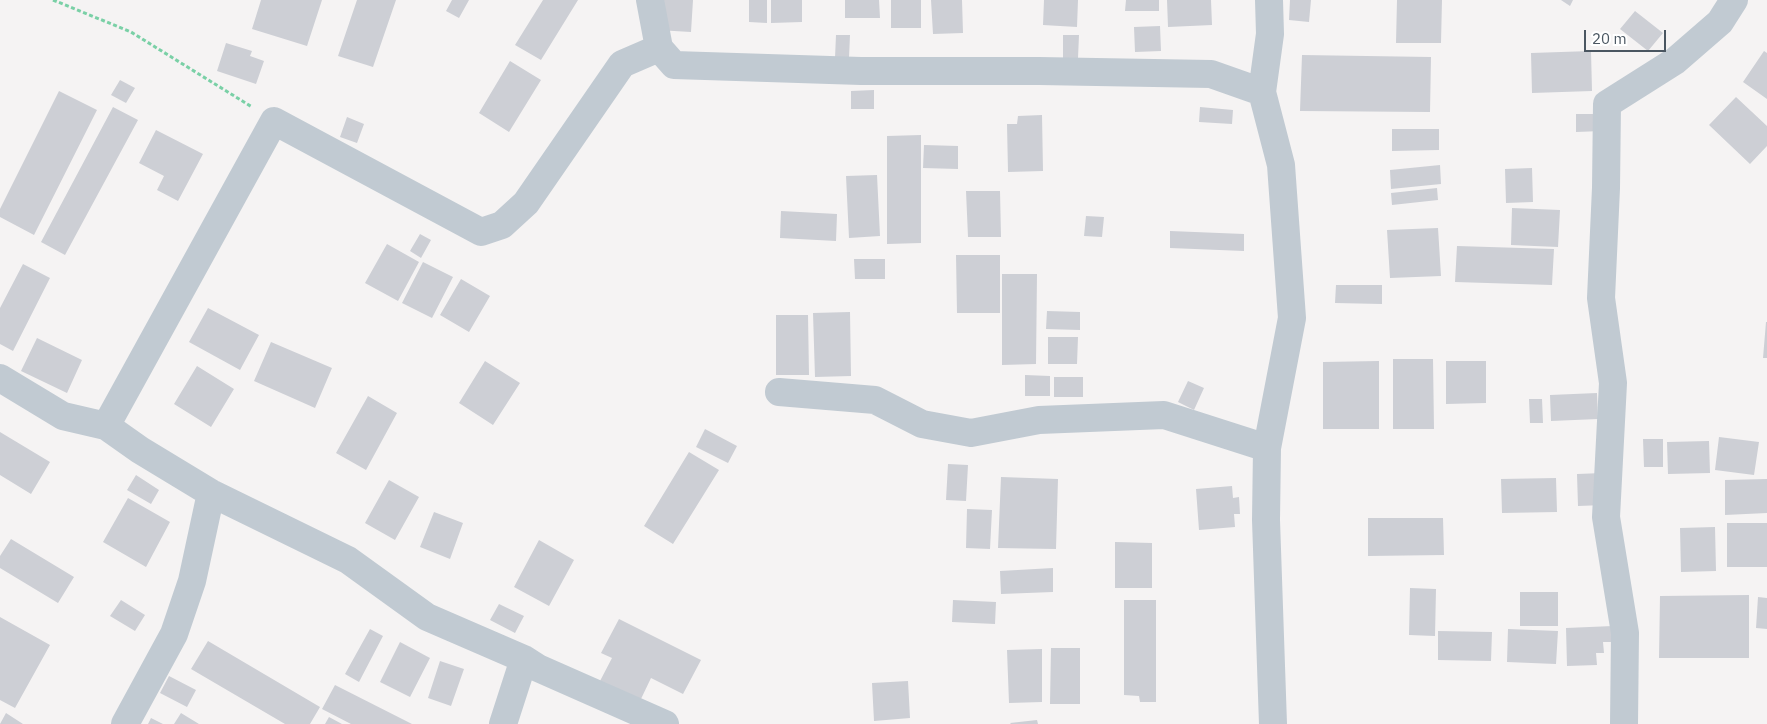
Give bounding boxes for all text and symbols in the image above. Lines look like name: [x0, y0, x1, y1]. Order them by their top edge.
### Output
scale bar: [1587, 20, 1670, 52]
text: 20 m: [1592, 29, 1627, 48]

